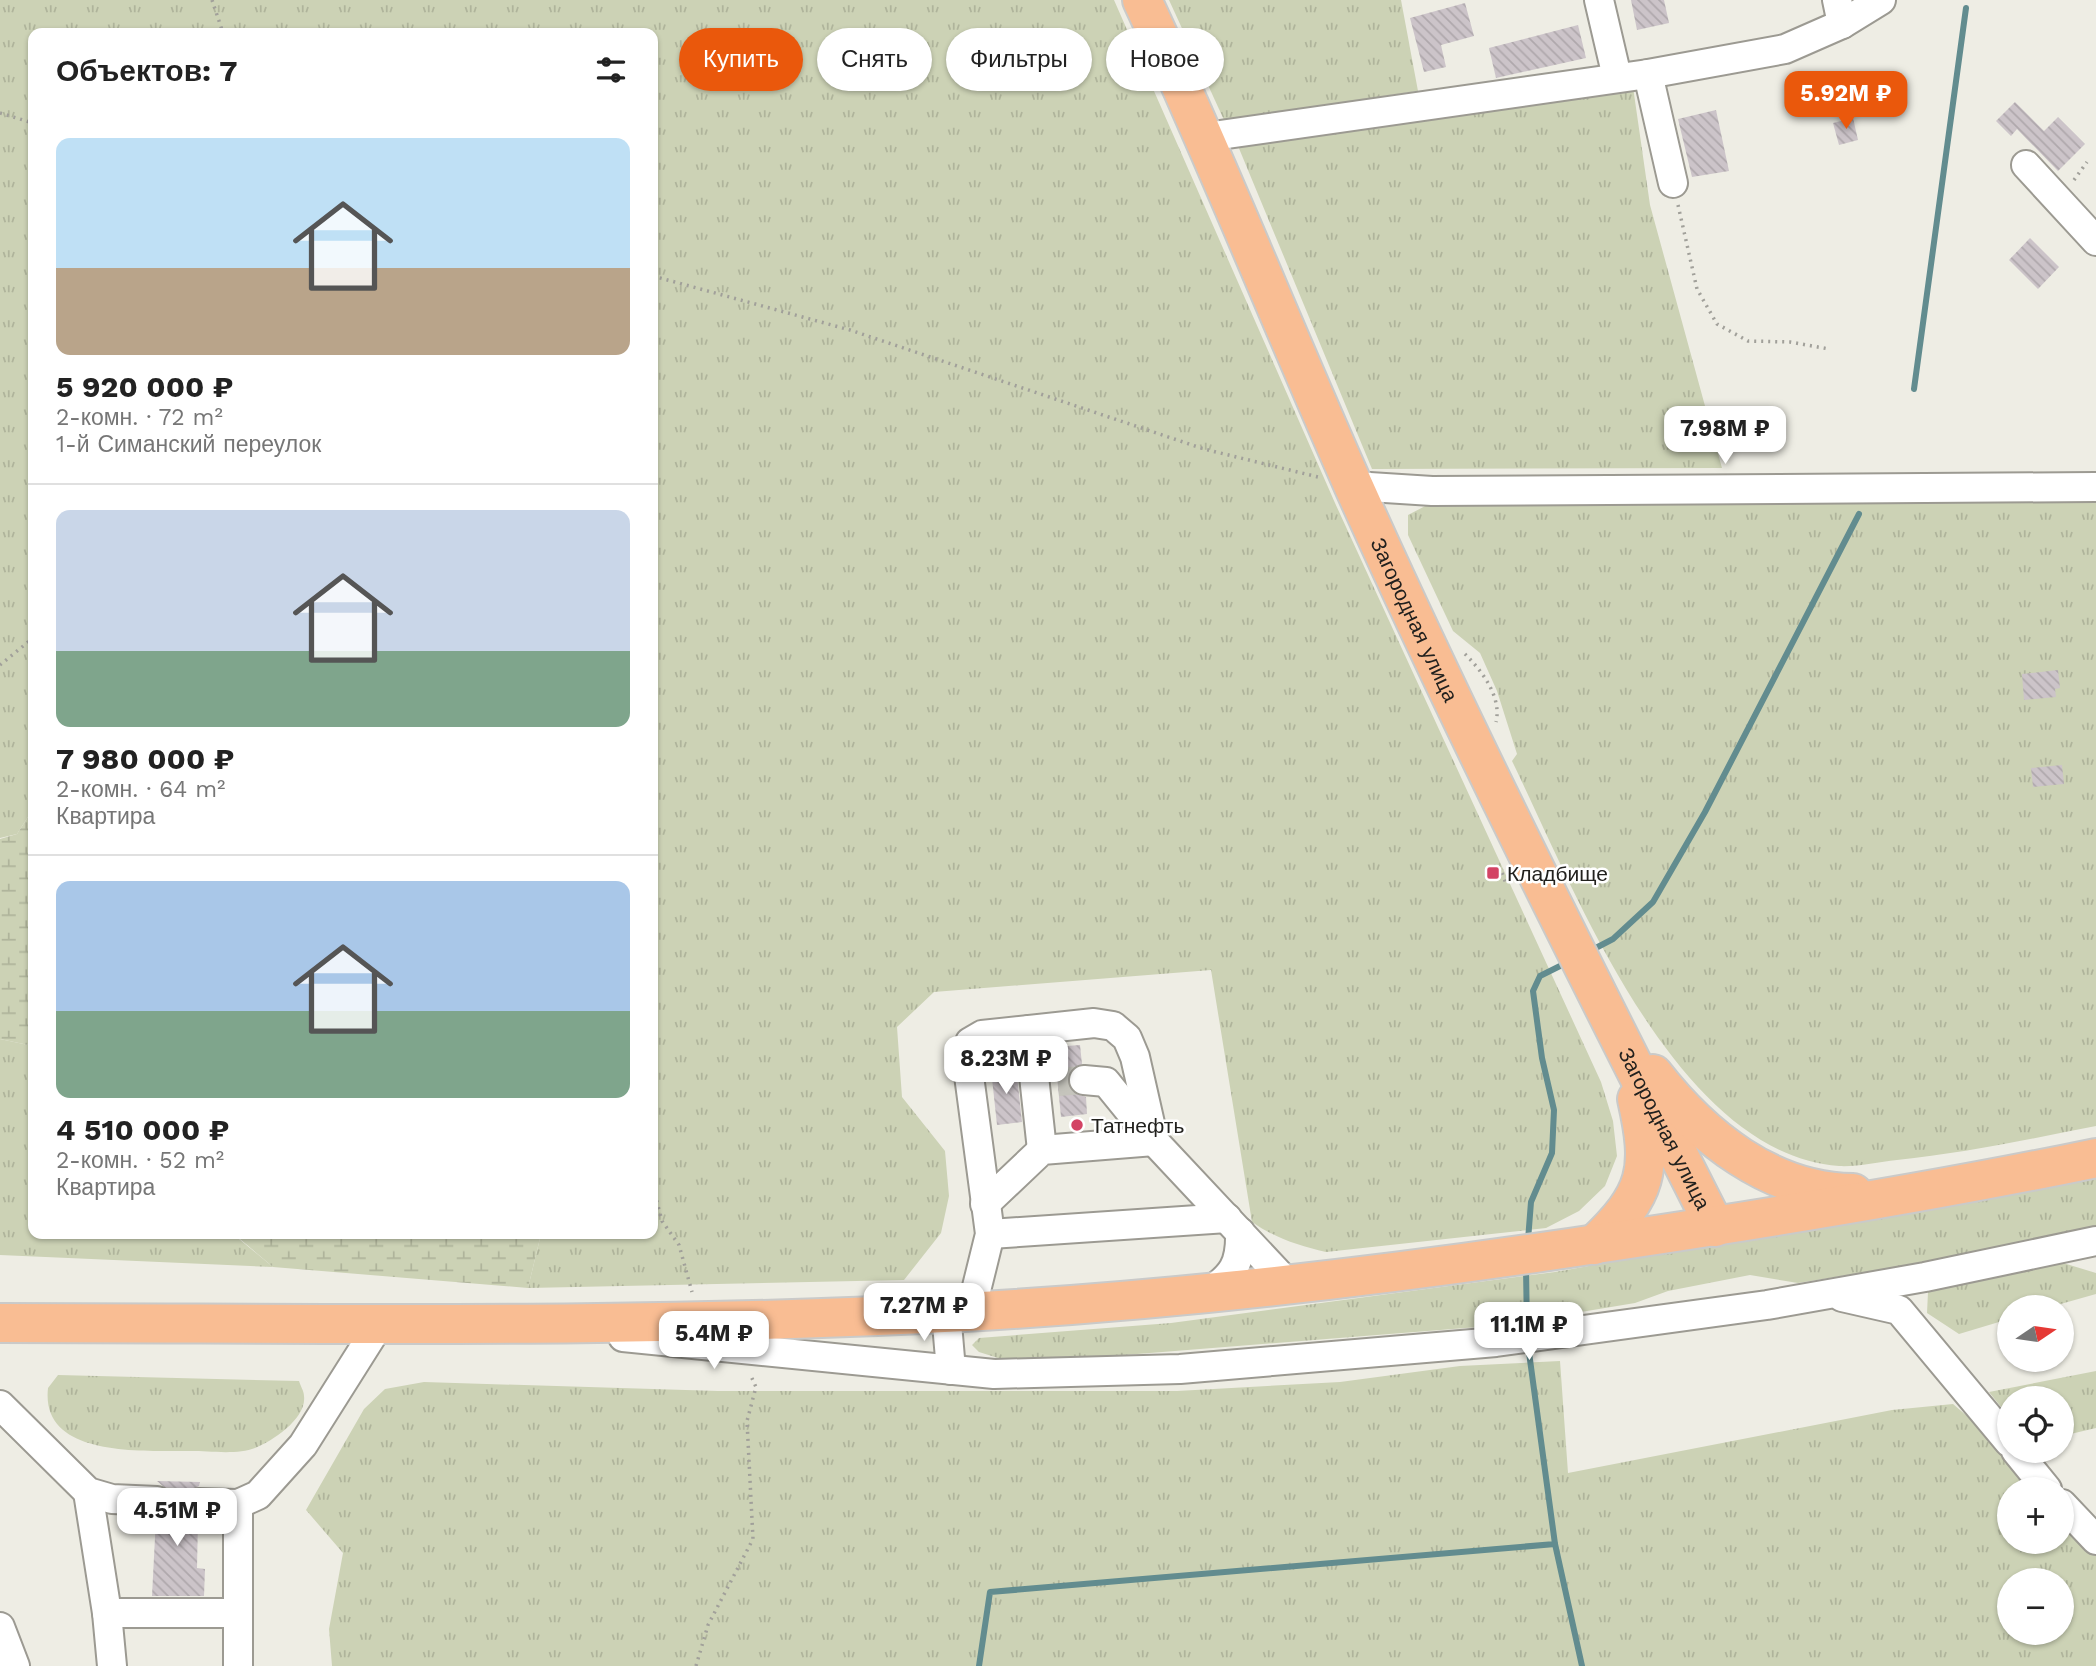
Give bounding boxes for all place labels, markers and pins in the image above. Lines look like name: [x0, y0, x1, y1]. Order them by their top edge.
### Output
pin: 5.92M ₽: [1781, 72, 1911, 131]
pin: 7.98M ₽: [1660, 406, 1790, 466]
place label: Кладбище: [1507, 861, 1608, 886]
marker: Кладбище: [1485, 865, 1501, 881]
pin: 8.23M ₽: [941, 1036, 1071, 1096]
place label: Татнефть: [1091, 1113, 1184, 1138]
marker: Татнефть: [1069, 1117, 1085, 1133]
pin: 7.27M ₽: [859, 1284, 989, 1343]
pin: 11.1M ₽: [1464, 1302, 1594, 1362]
pin: 5.4M ₽: [657, 1312, 771, 1371]
pin: 4.51M ₽: [112, 1488, 242, 1548]

